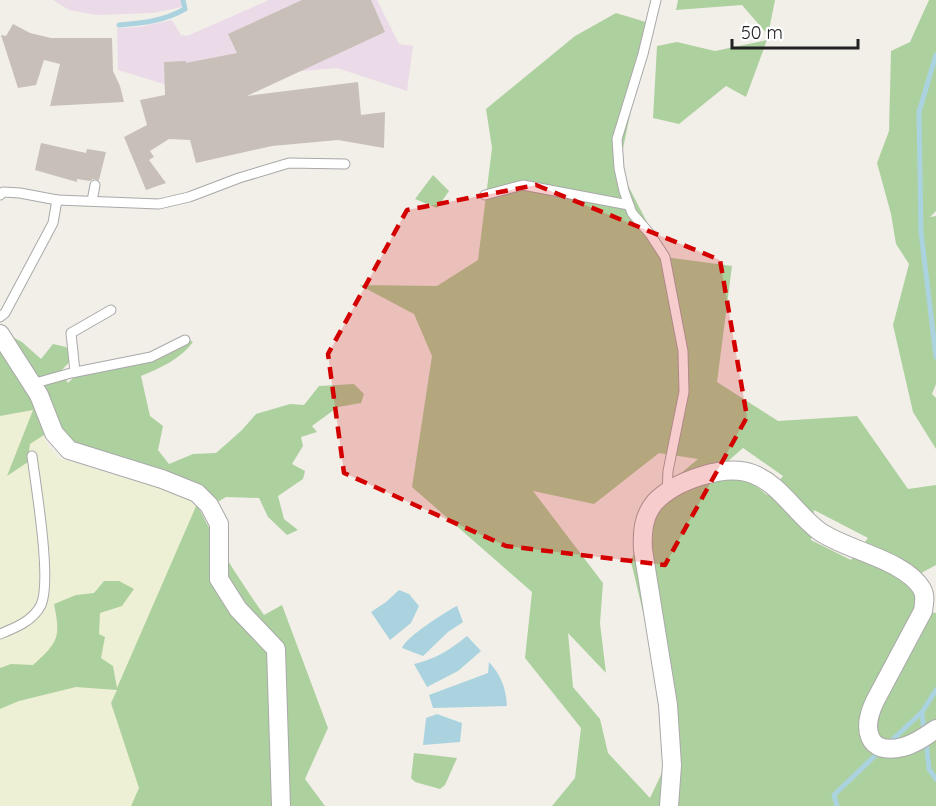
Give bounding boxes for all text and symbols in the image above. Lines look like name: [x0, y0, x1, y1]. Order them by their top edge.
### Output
scale bar: [732, 12, 858, 50]
text: 50 m: [741, 21, 783, 44]

